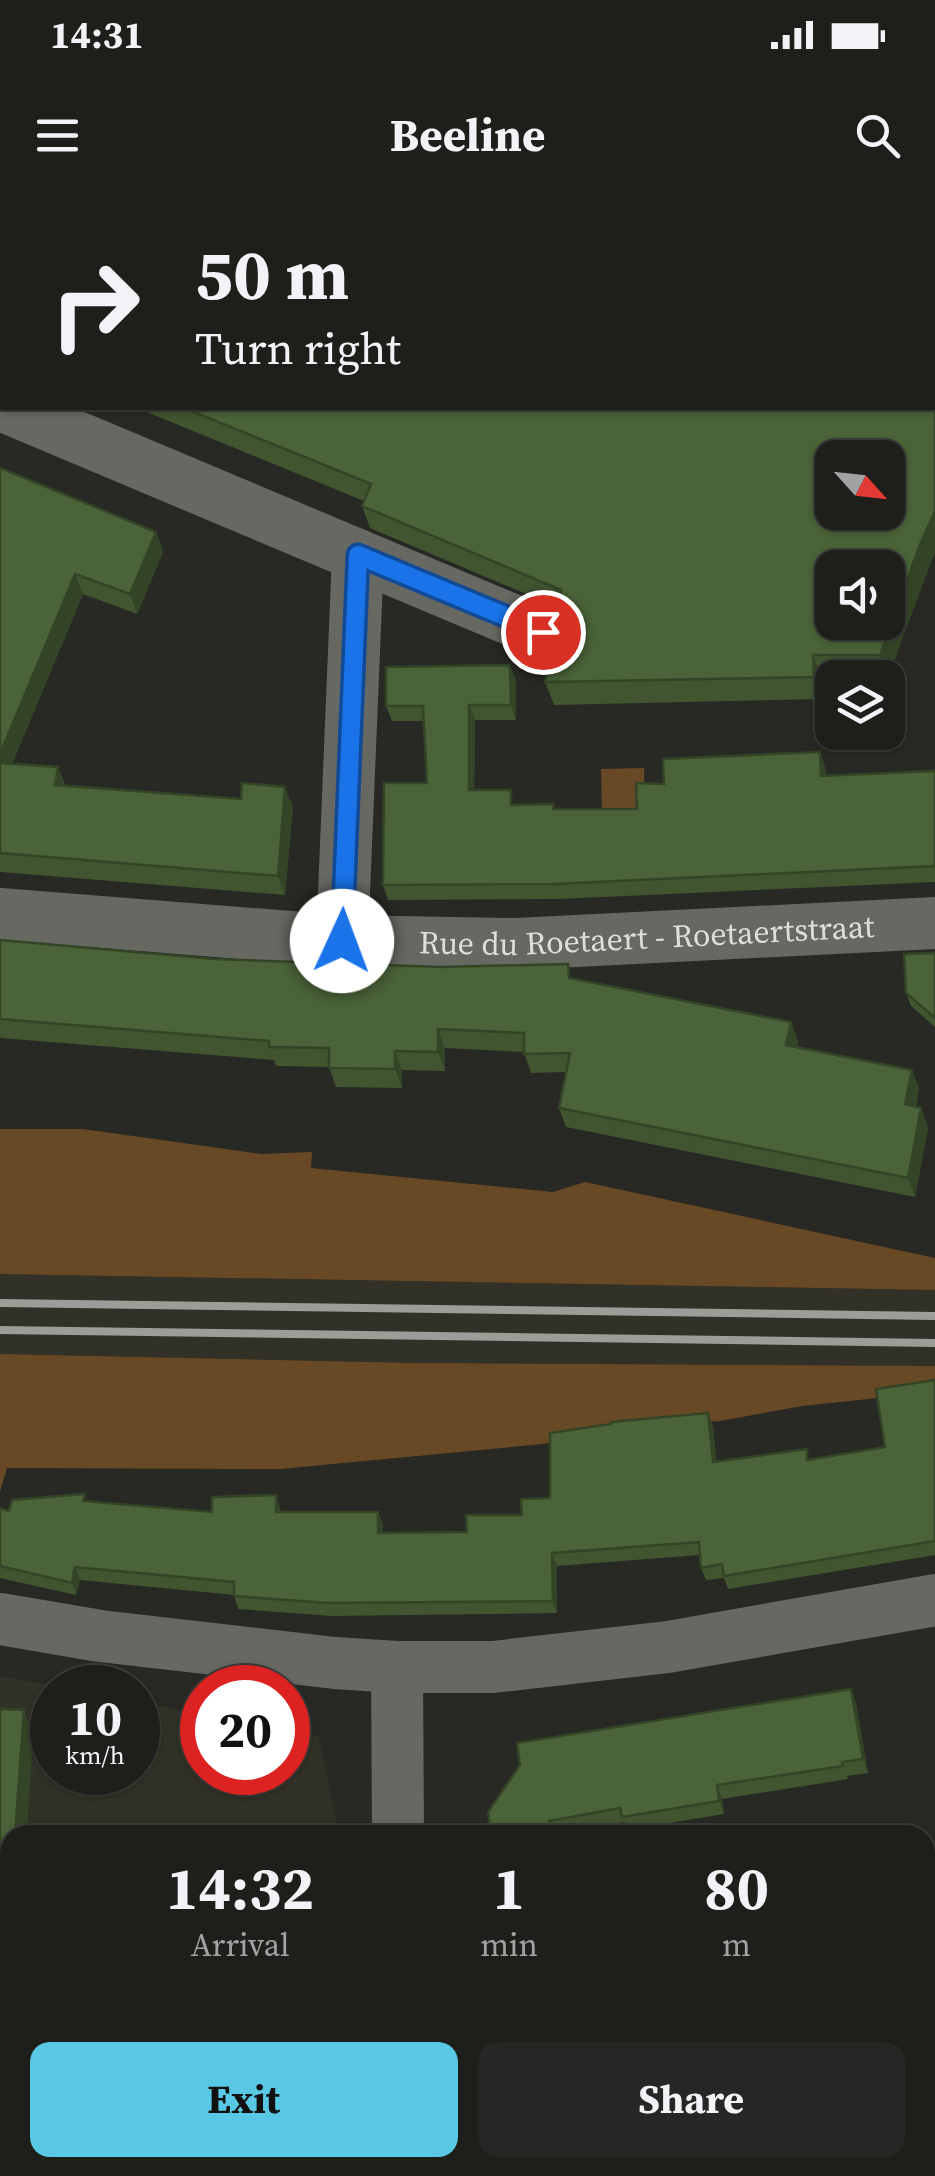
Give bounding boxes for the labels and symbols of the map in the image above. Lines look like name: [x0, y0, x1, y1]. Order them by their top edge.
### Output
north arrow: [815, 440, 905, 530]
pin: [501, 590, 586, 675]
position arrow: [290, 889, 394, 993]
street label: Rue du Roetaert - Roetaertstraat: [419, 904, 876, 966]
speed limit sign: 20: [180, 1665, 310, 1795]

